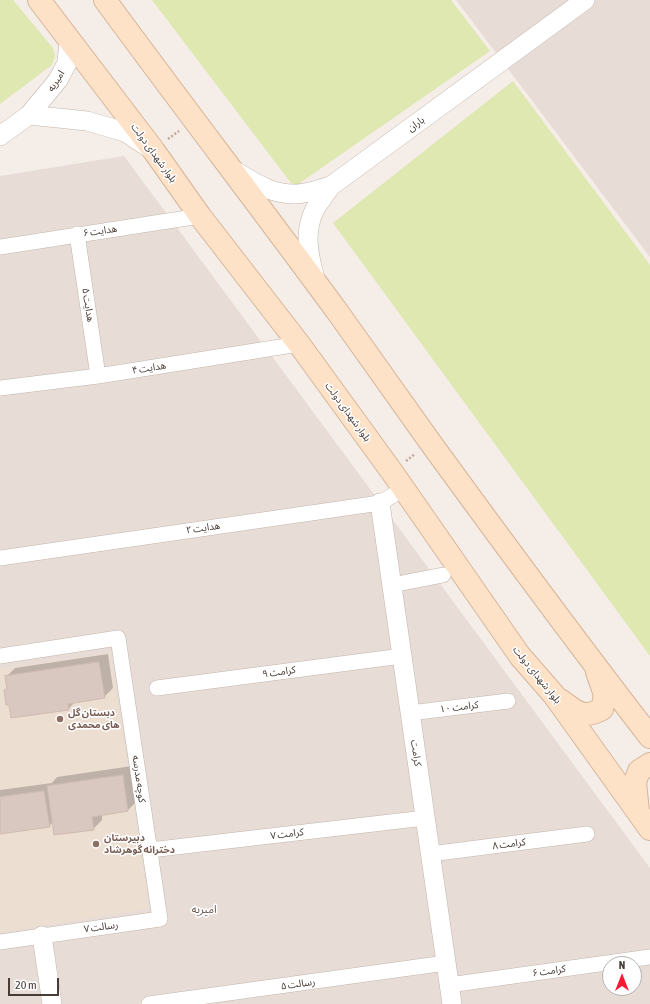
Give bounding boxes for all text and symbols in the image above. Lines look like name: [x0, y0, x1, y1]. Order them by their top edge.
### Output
street label: امیریه: [45, 68, 67, 94]
street label: باران: [405, 114, 427, 134]
street label: بلوار شهدای دولت: [129, 121, 179, 185]
street label: هدایت ۶: [82, 223, 118, 239]
street label: هدایت ۵: [79, 287, 97, 323]
street label: هدایت ۴: [131, 359, 167, 377]
street label: بلوار شهدای دولت: [323, 380, 373, 444]
street label: هدایت ۲: [185, 520, 221, 536]
street label: بلوار شهدای دولت: [510, 644, 564, 706]
street label: کرامت ۹: [262, 664, 296, 680]
street label: کرامت ۱۰: [439, 699, 479, 715]
place label: دبستان گل های محمدی: [68, 707, 120, 730]
marker: دبستان گل های محمدی: [55, 714, 65, 724]
street label: کرامت: [408, 739, 424, 767]
street label: کوچه مدرسه: [130, 755, 148, 803]
street label: کرامت ۷: [270, 826, 304, 842]
place label: دبیرستان دخترانه گوهرشاد: [104, 832, 175, 856]
street label: کرامت ۸: [492, 836, 526, 852]
marker: دبیرستان دخترانه گوهرشاد: [91, 839, 101, 849]
district label: امیریه: [191, 903, 217, 917]
street label: رسالت ۷: [83, 919, 119, 935]
north arrow: [602, 956, 642, 996]
text: N: [619, 959, 625, 971]
street label: کرامت ۶: [532, 963, 566, 979]
scale bar: [10, 970, 61, 996]
street label: رسالت ۵: [280, 976, 316, 992]
text: 20 m: [15, 978, 37, 992]

